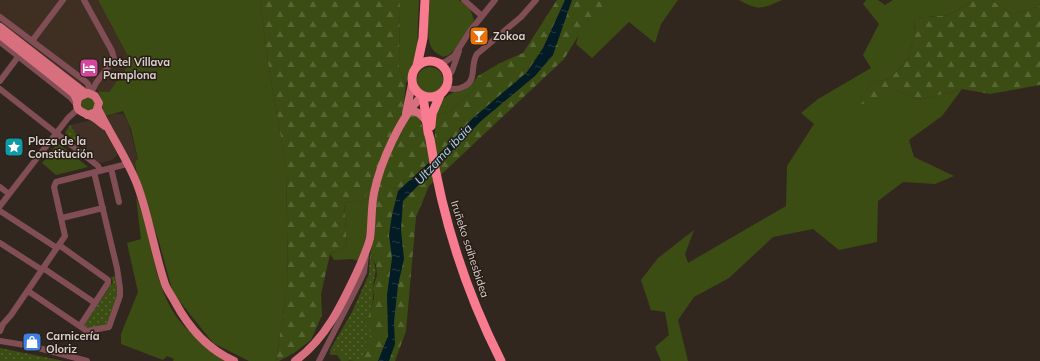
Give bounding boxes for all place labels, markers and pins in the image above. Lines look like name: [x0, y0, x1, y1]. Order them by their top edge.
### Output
bar icon: Zokoa: [468, 25, 490, 47]
place label: Zokoa: [493, 29, 526, 43]
place label: Hotel Villava Pamplona: [103, 55, 170, 82]
hotel icon: Hotel Villava Pamplona: [78, 57, 100, 79]
place label: Plaza de la Constitución: [28, 134, 93, 161]
place icon: Plaza de la Constitución: [3, 136, 25, 158]
place label: Carnicería Oloriz: [46, 329, 100, 356]
shop icon: Carnicería Oloriz: [21, 331, 43, 353]

